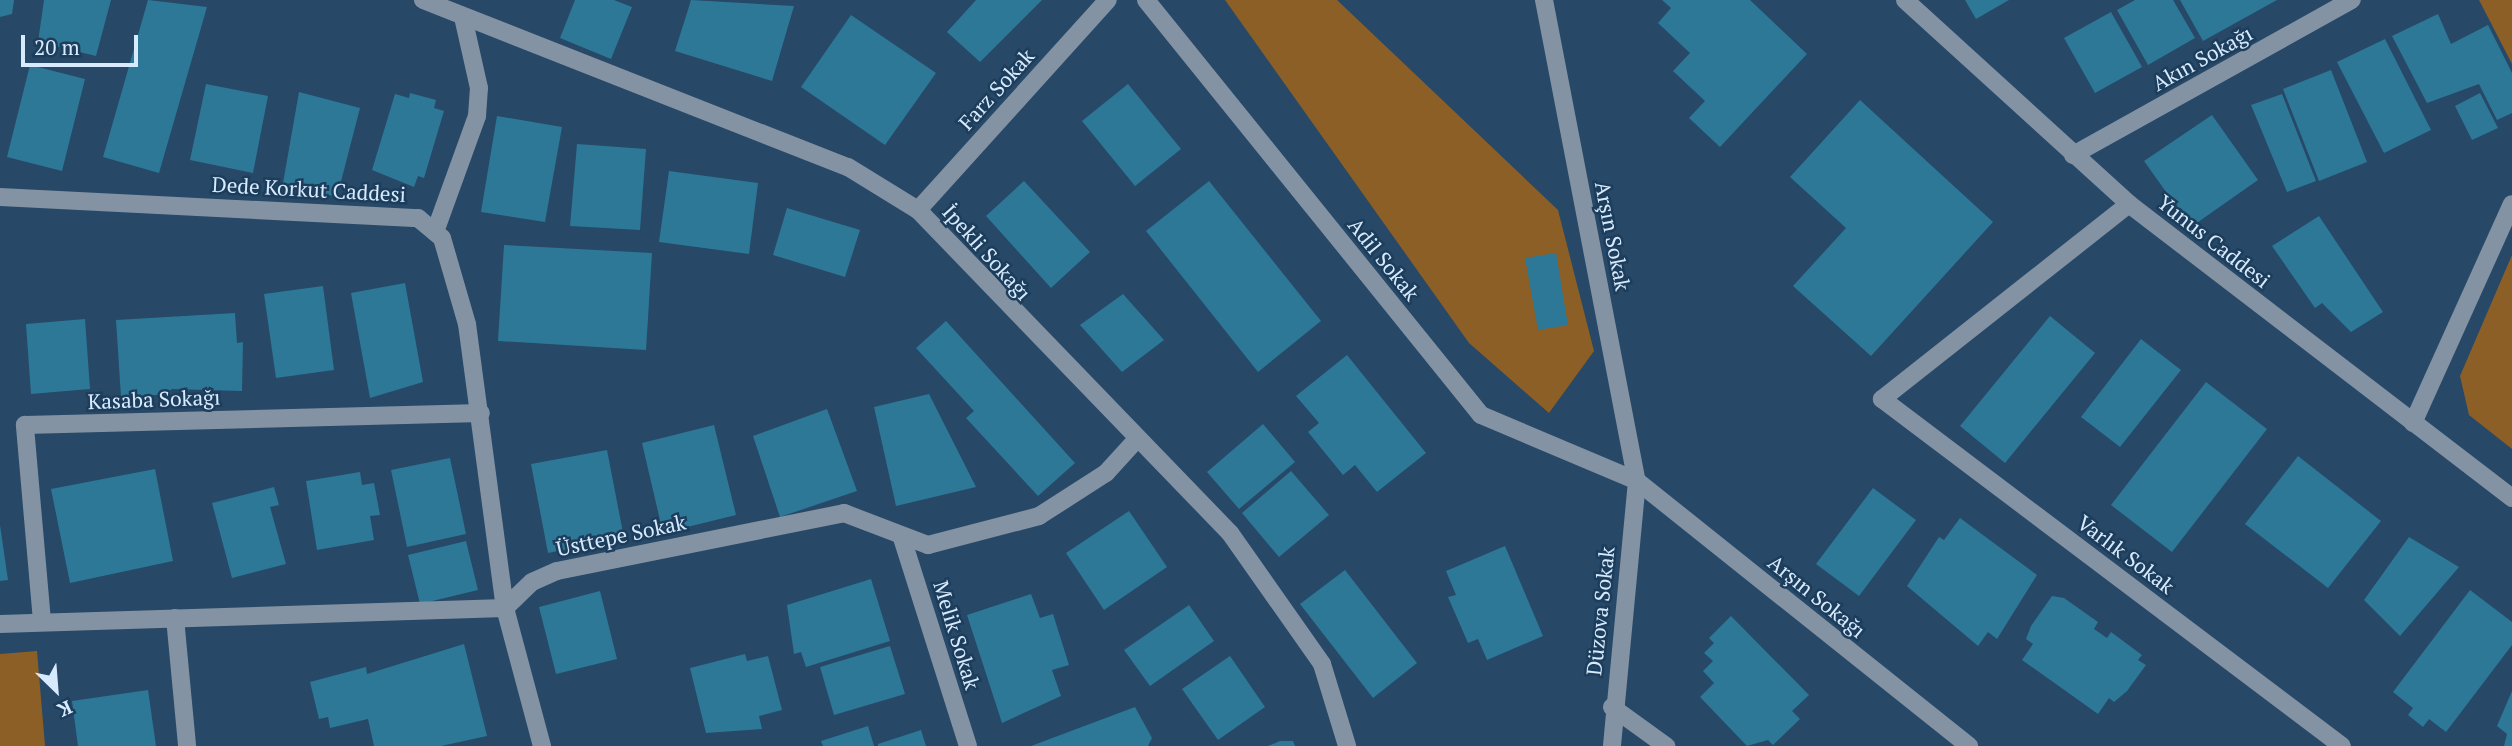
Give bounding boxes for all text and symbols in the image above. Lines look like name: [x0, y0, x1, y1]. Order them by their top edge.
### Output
street label: Akın Sokağı: [2147, 20, 2257, 96]
scale bar: [24, 21, 142, 65]
text: 20 m: [34, 33, 80, 61]
street label: Farz Sokak: [953, 43, 1039, 135]
street label: Dede Korkut Caddesi: [211, 171, 407, 207]
street label: Arşın Sokak: [1590, 179, 1636, 293]
street label: Yunus Caddesi: [2153, 189, 2275, 293]
street label: İpekli Sokağı: [937, 199, 1037, 305]
street label: Adil Sokak: [1343, 213, 1425, 305]
street label: Kasaba Sokağı: [87, 384, 221, 414]
street label: Üsttepe Sokak: [554, 509, 688, 561]
street label: Varlık Sokak: [2072, 509, 2180, 599]
street label: Düzova Sokak: [1581, 545, 1619, 677]
street label: Arşın Sokağı: [1763, 549, 1871, 643]
street label: Melik Sokak: [929, 578, 985, 692]
north arrow: [21, 655, 91, 725]
text: K: [54, 695, 76, 724]

